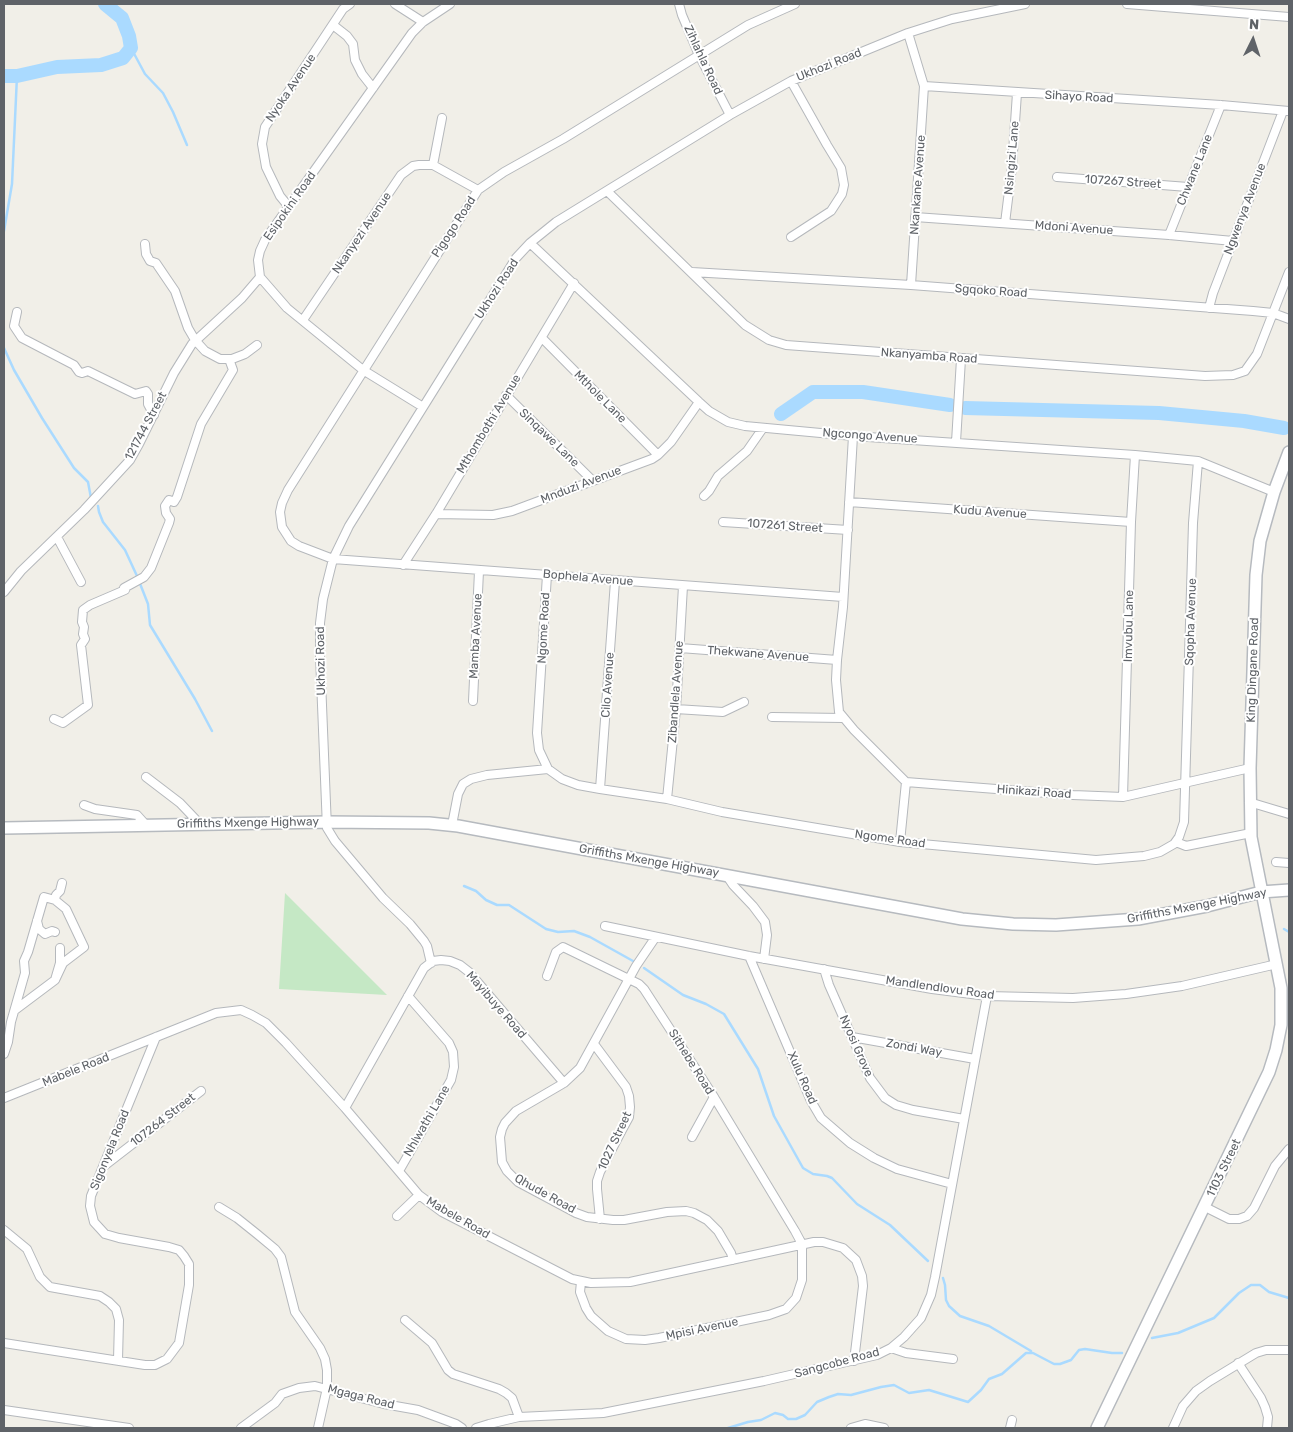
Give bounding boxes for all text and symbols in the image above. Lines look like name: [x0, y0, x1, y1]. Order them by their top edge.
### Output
north arrow: [1228, 15, 1278, 65]
text: N: [1248, 16, 1260, 33]
street label: Zihlahla Road: [681, 23, 725, 97]
street label: Ukhozi Road: [794, 45, 864, 85]
street label: Nyoka Avenue: [263, 51, 319, 125]
street label: Sihayo Road: [1044, 88, 1114, 106]
street label: Nsingizi Lane: [1002, 120, 1022, 196]
street label: Chwane Lane: [1174, 132, 1216, 208]
street label: Nkankane Avenue: [907, 135, 929, 235]
street label: Ngwenya Avenue: [1221, 161, 1269, 257]
street label: Esipokini Road: [261, 169, 319, 243]
street label: 107267 Street: [1084, 172, 1162, 192]
street label: Nkanyezi Avenue: [329, 190, 395, 276]
street label: Pigogo Road: [429, 194, 479, 260]
street label: Mdoni Avenue: [1034, 218, 1114, 238]
street label: Ukhozi Road: [472, 256, 522, 322]
street label: Sgqoko Road: [954, 281, 1028, 301]
street label: Nkanyamba Road: [880, 345, 978, 367]
street label: Mthole Lane: [571, 368, 629, 426]
street label: Mthombothi Avenue: [454, 372, 524, 476]
street label: 121744 Street: [122, 389, 170, 463]
street label: Sinqawe Lane: [516, 406, 582, 470]
street label: Ngcongo Avenue: [822, 425, 918, 447]
street label: Mnduzi Avenue: [539, 463, 623, 507]
street label: Kudu Avenue: [953, 502, 1027, 522]
street label: 107261 Street: [747, 516, 823, 536]
street label: Bophela Avenue: [542, 567, 634, 589]
street label: Sqopha Avenue: [1182, 578, 1200, 666]
street label: Imvubu Lane: [1121, 590, 1137, 662]
street label: Ngome Road: [535, 592, 553, 664]
street label: Mamba Avenue: [467, 593, 485, 679]
street label: King Dingane Road: [1244, 617, 1262, 723]
street label: Ukhozi Road: [313, 626, 329, 696]
street label: Zibandlela Avenue: [665, 640, 687, 744]
street label: Thekwane Avenue: [707, 643, 809, 665]
street label: Cilo Avenue: [599, 652, 617, 718]
street label: Hinikazi Road: [996, 782, 1072, 802]
street label: Griffiths Mxenge Highway: [177, 815, 319, 831]
street label: Ngome Road: [854, 827, 926, 851]
street label: Griffiths Mxenge Highway: [578, 842, 720, 880]
street label: Griffiths Mxenge Highway: [1126, 885, 1268, 927]
street label: Mayibuye Road: [463, 968, 529, 1042]
street label: Mandlendlovu Road: [885, 973, 995, 1003]
street label: Nyosi Grove: [836, 1013, 876, 1079]
street label: Sithebe Road: [665, 1027, 717, 1097]
street label: Zondi Way: [885, 1036, 943, 1060]
street label: Xulu Road: [784, 1049, 820, 1107]
street label: Mabele Road: [40, 1050, 112, 1090]
street label: Nhlwathi Lane: [401, 1083, 453, 1159]
street label: 107264 Street: [128, 1090, 198, 1150]
street label: Sigonyela Road: [87, 1108, 133, 1192]
street label: 1027 Street: [595, 1109, 635, 1173]
street label: 1103 Street: [1204, 1137, 1244, 1199]
street label: Qhude Road: [512, 1171, 578, 1217]
street label: Mabele Road: [424, 1194, 492, 1242]
street label: Mpisi Avenue: [665, 1314, 739, 1344]
street label: Sangcobe Road: [793, 1345, 881, 1381]
street label: Mgaga Road: [326, 1382, 396, 1412]

